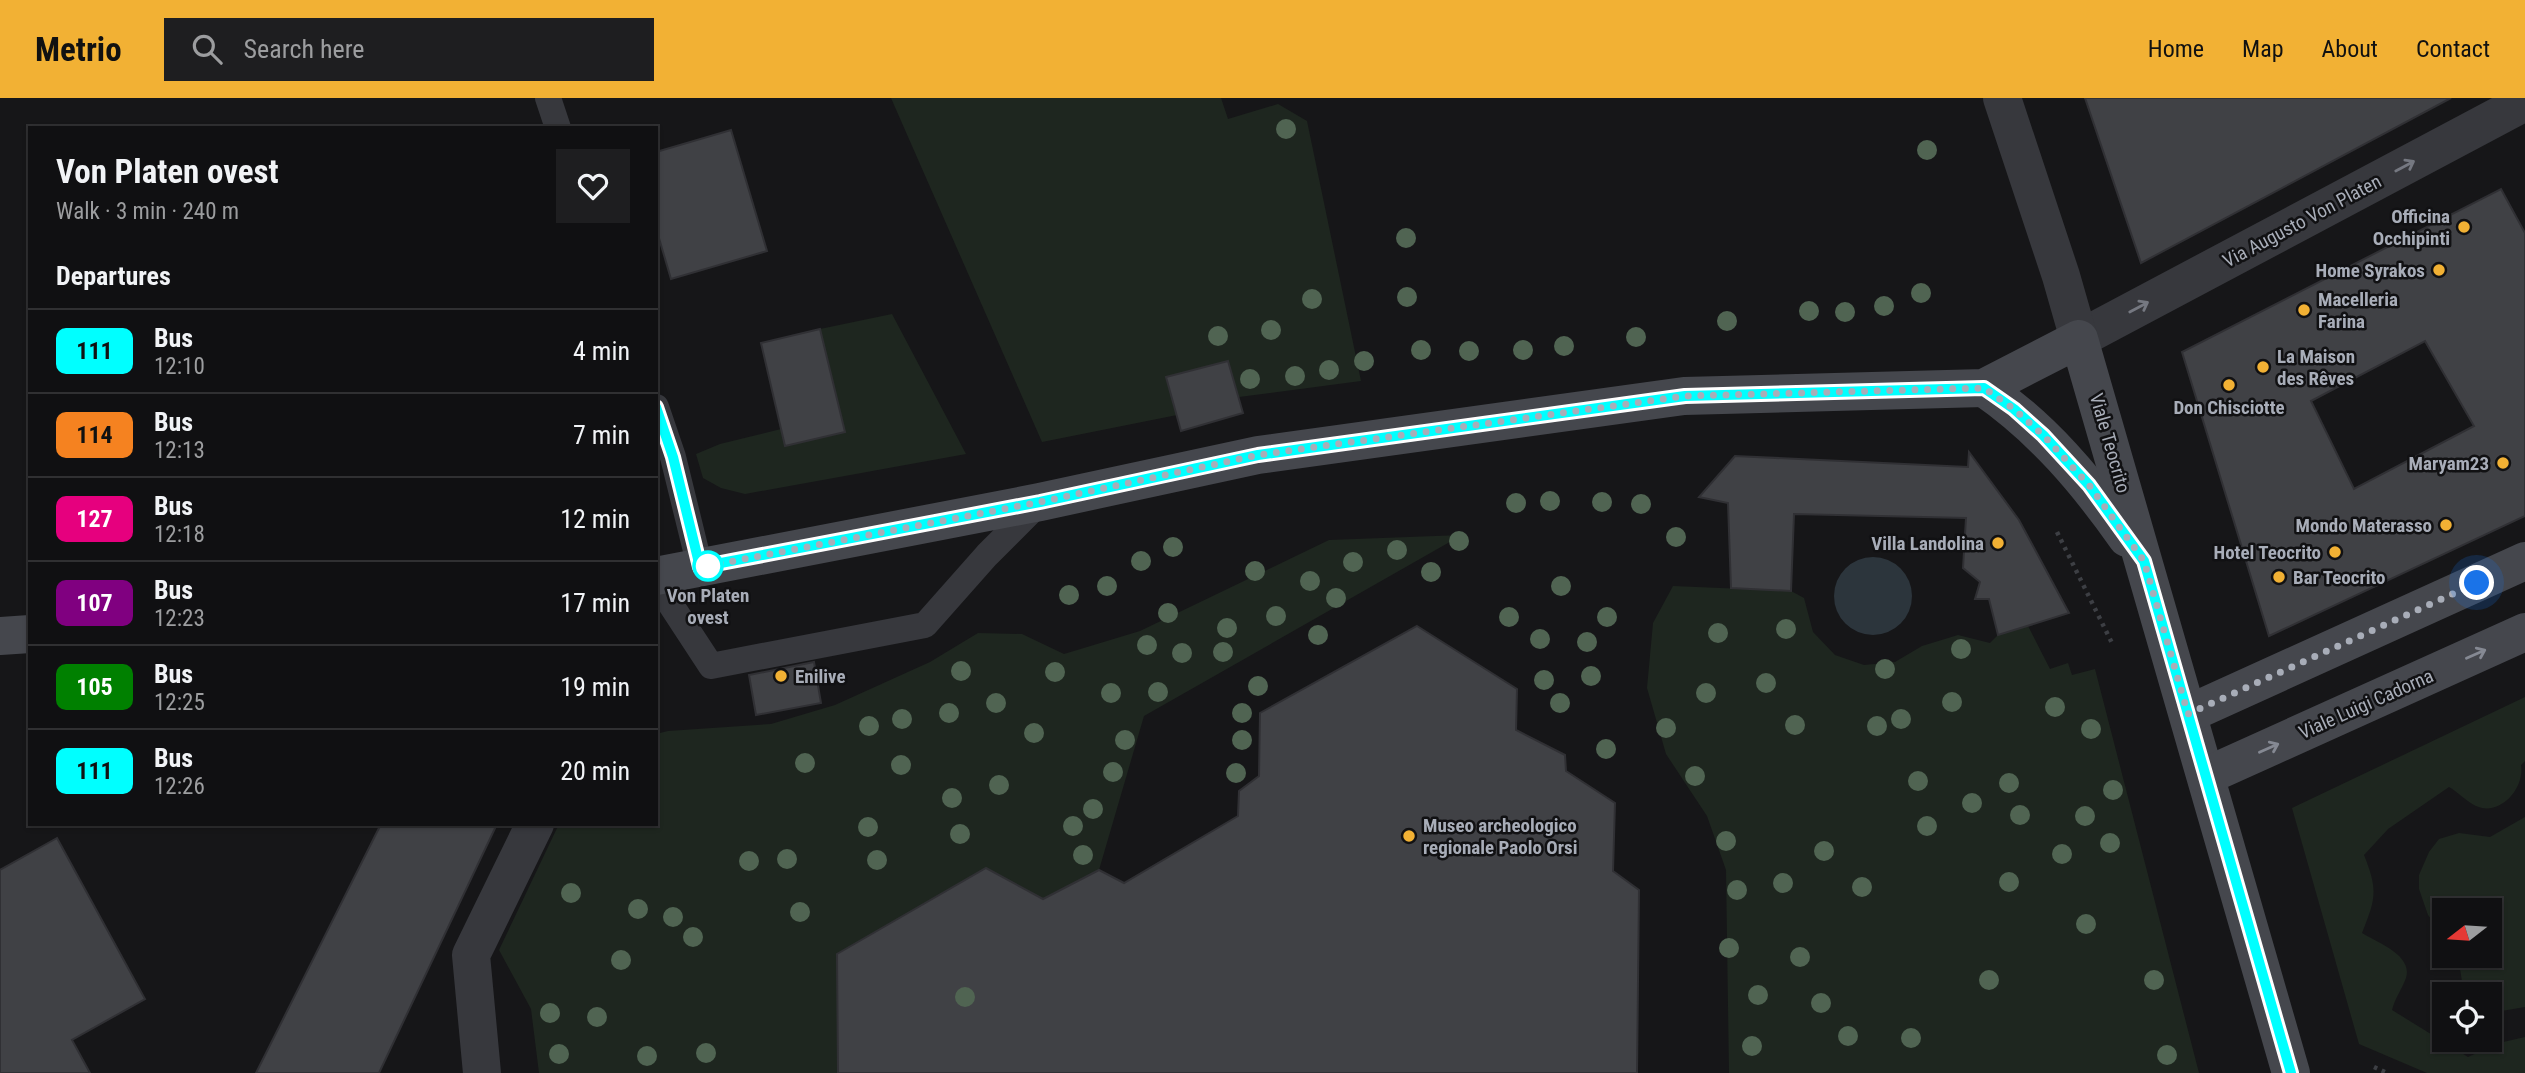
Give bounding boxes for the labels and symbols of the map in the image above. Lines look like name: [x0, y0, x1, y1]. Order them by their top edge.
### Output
one-way arrow: [2394, 159, 2415, 172]
street label: Via Augusto Von Platen: [2219, 170, 2385, 272]
place label: Officina Occhipinti: [2373, 205, 2450, 250]
marker: Officina Occhipinti: [2456, 219, 2472, 235]
place label: Home Syrakos: [2315, 259, 2425, 282]
marker: Home Syrakos: [2431, 262, 2447, 278]
place label: Macelleria Farina: [2318, 288, 2398, 333]
one-way arrow: [2128, 300, 2149, 314]
marker: Macelleria Farina: [2296, 302, 2312, 318]
place label: La Maison des Rêves: [2277, 345, 2355, 390]
marker: La Maison des Rêves: [2255, 359, 2271, 375]
marker: Don Chisciotte: [2221, 377, 2237, 393]
street label: Viale Teocrito: [2085, 390, 2135, 496]
place label: Don Chisciotte: [2173, 396, 2285, 419]
place label: Maryam23: [2409, 452, 2489, 475]
marker: Maryam23: [2495, 455, 2511, 471]
place label: Mondo Materasso: [2296, 514, 2432, 537]
marker: Mondo Materasso: [2438, 517, 2454, 533]
place label: Villa Landolina: [1871, 532, 1984, 555]
marker: Villa Landolina: [1990, 535, 2006, 551]
place label: Hotel Teocrito: [2214, 541, 2321, 564]
marker: Hotel Teocrito: [2327, 544, 2343, 560]
marker: Von Platen ovest: [693, 551, 723, 581]
your location: [2459, 565, 2494, 600]
place label: Bar Teocrito: [2293, 566, 2386, 589]
marker: Bar Teocrito: [2271, 569, 2287, 585]
place label: Von Platen ovest: [667, 584, 749, 629]
one-way arrow: [2465, 647, 2486, 660]
street label: Viale Luigi Cadorna: [2295, 664, 2437, 744]
place label: Enilive: [795, 665, 846, 688]
marker: Enilive: [773, 668, 789, 684]
one-way arrow: [2257, 741, 2279, 754]
place label: Museo archeologico regionale Paolo Orsi: [1423, 814, 1577, 859]
marker: Museo archeologico regionale Paolo Orsi: [1401, 828, 1417, 844]
north arrow: [2432, 898, 2502, 968]

